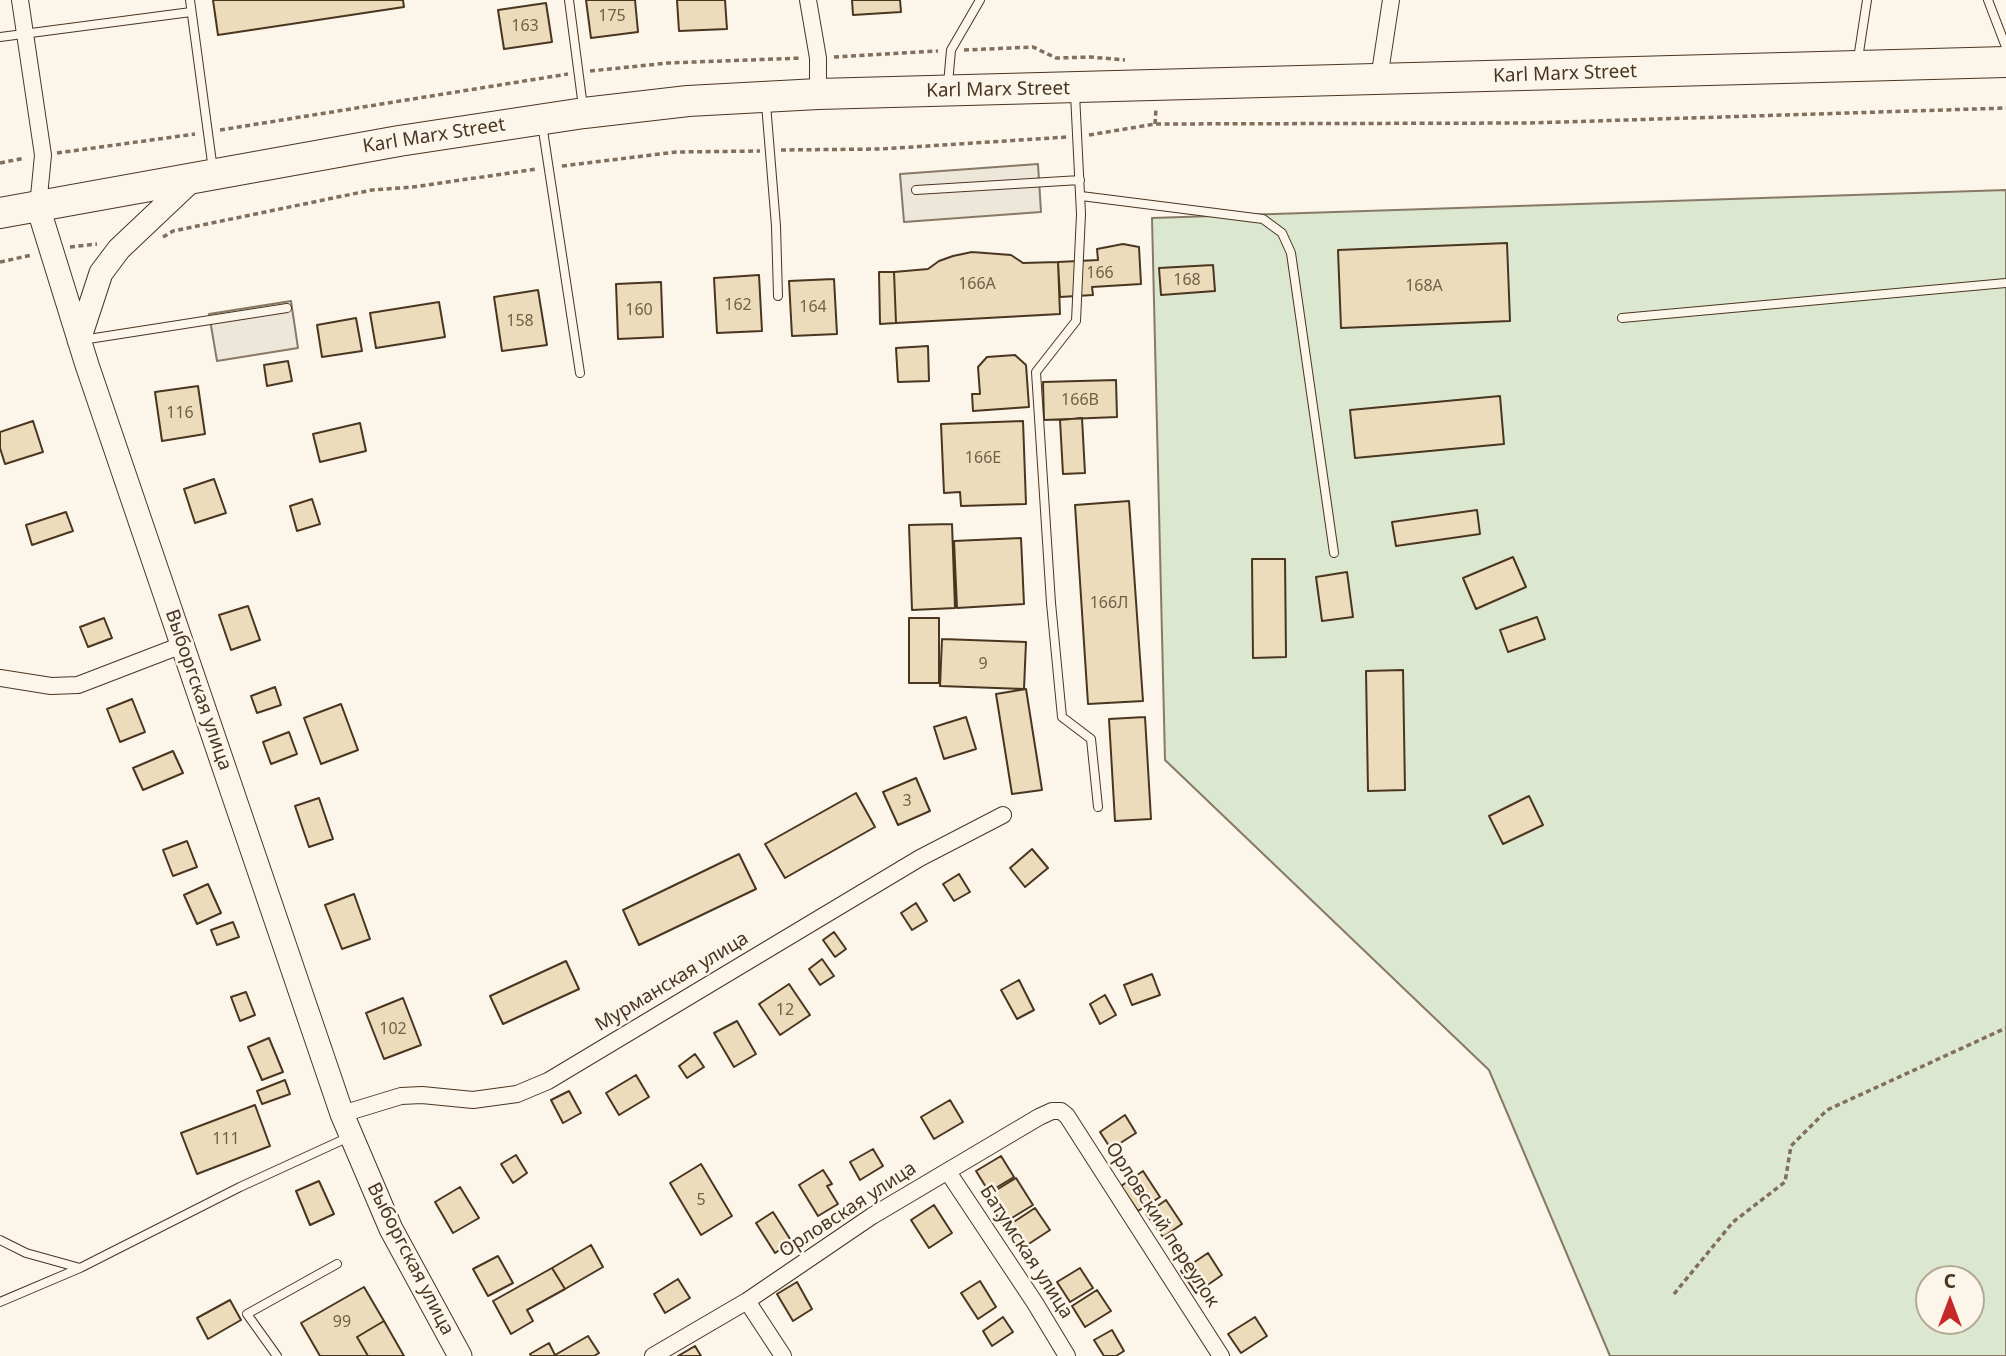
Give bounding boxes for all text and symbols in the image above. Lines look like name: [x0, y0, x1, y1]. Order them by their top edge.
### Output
house number: 175: [598, 6, 626, 26]
house number: 163: [511, 16, 539, 36]
street label: Karl Marx Street: [1493, 60, 1637, 88]
street label: Karl Marx Street: [926, 77, 1070, 103]
street label: Karl Marx Street: [361, 113, 507, 159]
house number: 166: [1086, 263, 1114, 283]
house number: 168: [1173, 270, 1201, 290]
house number: 166А: [958, 274, 996, 294]
house number: 168А: [1405, 276, 1443, 296]
house number: 162: [724, 295, 752, 315]
house number: 164: [799, 297, 827, 317]
house number: 160: [625, 300, 653, 320]
house number: 158: [506, 311, 534, 331]
house number: 166В: [1061, 390, 1099, 410]
house number: 116: [166, 403, 194, 423]
house number: 166Е: [965, 448, 1001, 468]
house number: 166Л: [1090, 593, 1128, 613]
street label: Выборгская улица: [160, 607, 236, 773]
house number: 9: [978, 654, 988, 674]
house number: 3: [902, 791, 912, 811]
street label: Мурманская улица: [591, 927, 753, 1037]
house number: 12: [776, 1000, 794, 1020]
house number: 102: [379, 1019, 407, 1039]
house number: 111: [212, 1129, 240, 1149]
street label: Орловский переулок: [1100, 1138, 1224, 1312]
street label: Орловская улица: [775, 1157, 921, 1263]
street label: Выборгская улица: [362, 1179, 458, 1339]
street label: Батумская улица: [974, 1181, 1078, 1323]
house number: 5: [696, 1190, 706, 1210]
north arrow: [1915, 1265, 1985, 1335]
text: С: [1944, 1268, 1956, 1294]
house number: 99: [333, 1312, 351, 1332]

